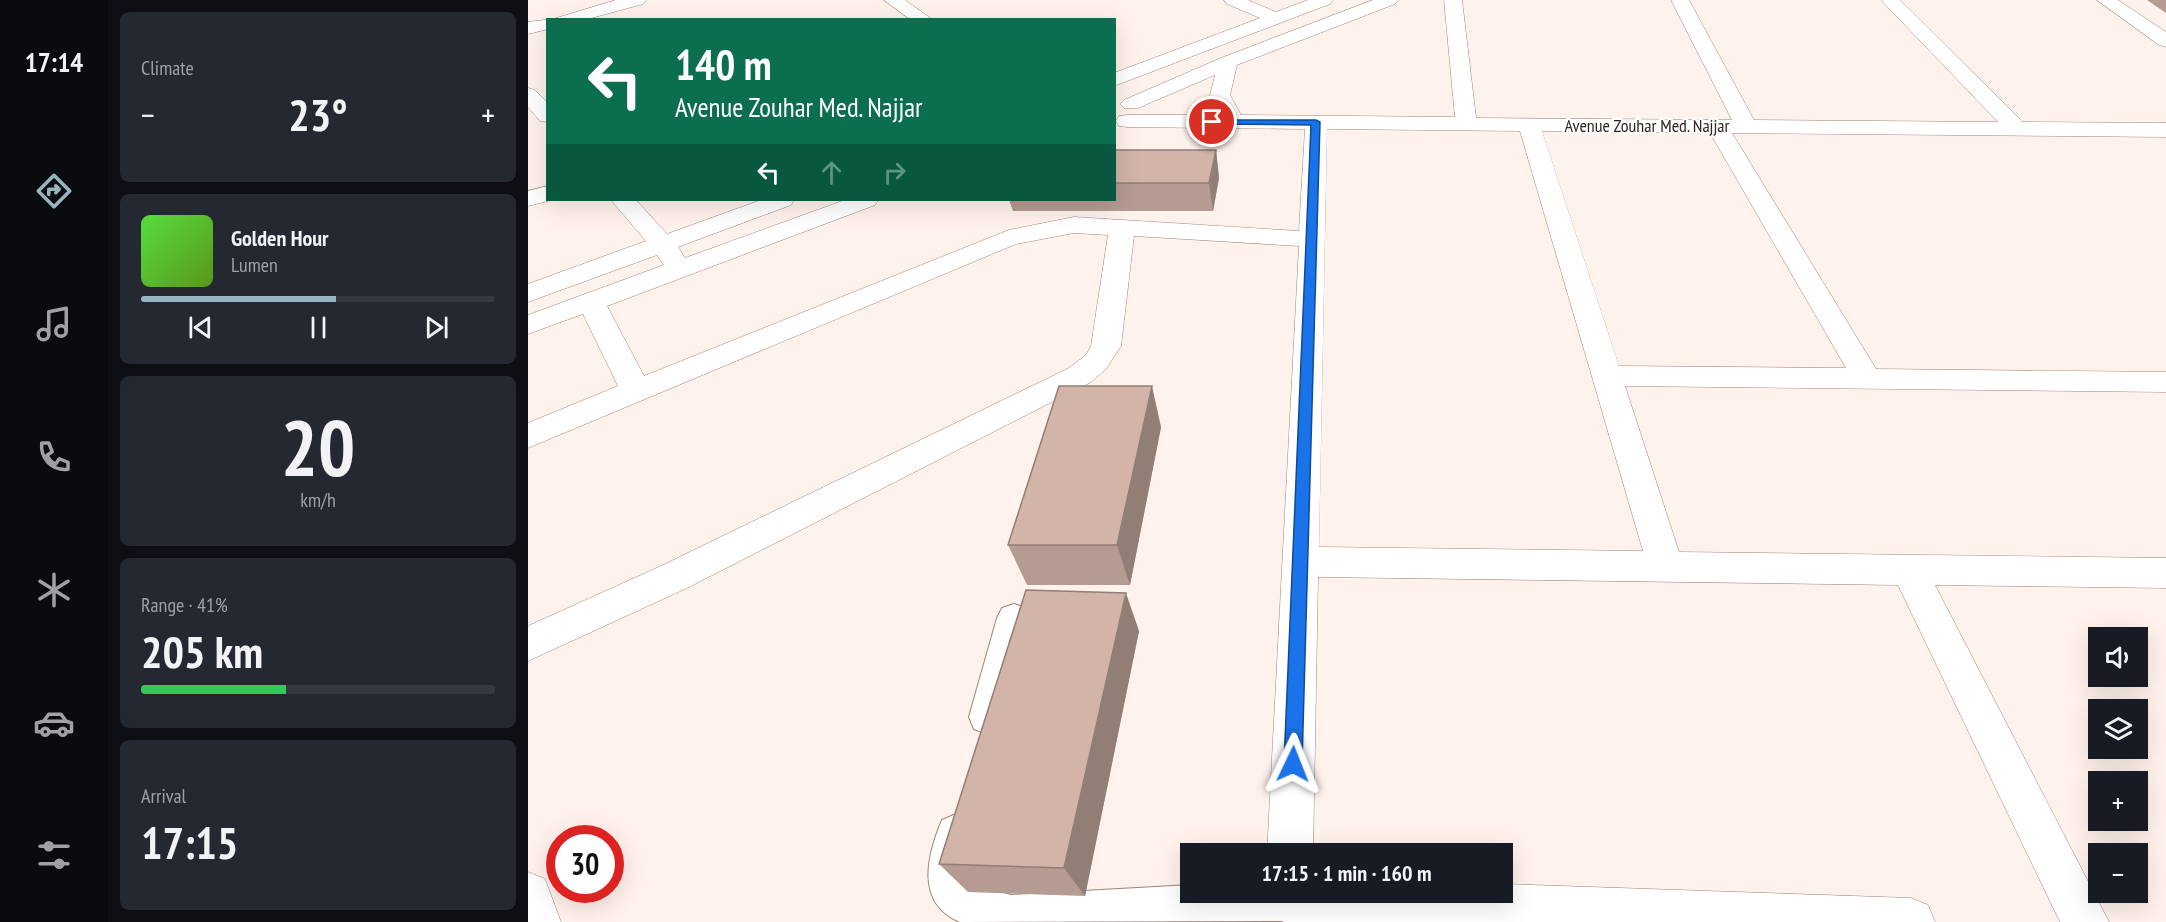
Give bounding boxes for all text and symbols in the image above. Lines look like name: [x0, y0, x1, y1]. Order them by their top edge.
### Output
text: 140 m: [675, 37, 772, 92]
icon: left: [576, 42, 654, 120]
text: 17:14: [25, 45, 83, 79]
text: Climate: [141, 55, 194, 81]
text: 23°: [288, 85, 348, 143]
text: Avenue Zouhar Med. Najjar: [675, 90, 922, 124]
text: −: [141, 93, 155, 136]
text: +: [481, 93, 495, 136]
pin: [1186, 96, 1237, 147]
icon: arrive: [1195, 105, 1228, 138]
street label: Avenue Zouhar Med. Najjar: [1565, 114, 1730, 137]
icon: left: [752, 156, 785, 189]
icon: ahead: [815, 156, 848, 189]
icon: right: [878, 156, 911, 189]
icon: directions: [33, 170, 75, 212]
text: Golden Hour: [231, 224, 329, 252]
text: Lumen: [231, 252, 278, 278]
icon: music: [33, 303, 75, 345]
icon: previous: [184, 311, 217, 344]
icon: pause: [302, 311, 335, 344]
icon: next: [420, 311, 453, 344]
text: 20: [281, 397, 355, 498]
icon: phone: [33, 436, 75, 478]
text: km/h: [300, 487, 336, 513]
icon: climate: [33, 569, 75, 611]
text: Range · 41%: [141, 592, 228, 618]
text: 205 km: [141, 622, 263, 680]
map controls: [2088, 627, 2148, 903]
button: sound: [2088, 627, 2148, 687]
button: layers: [2088, 699, 2148, 759]
icon: car: [33, 702, 75, 744]
position arrow: [1261, 732, 1325, 796]
button: +: [2088, 771, 2148, 831]
text: Arrival: [141, 783, 186, 809]
text: 17:15: [141, 813, 238, 871]
speed limit sign: 30: [546, 825, 624, 903]
icon: filters: [33, 834, 75, 876]
button: −: [2088, 843, 2148, 903]
text: 17:15 · 1 min · 160 m: [1261, 859, 1432, 887]

